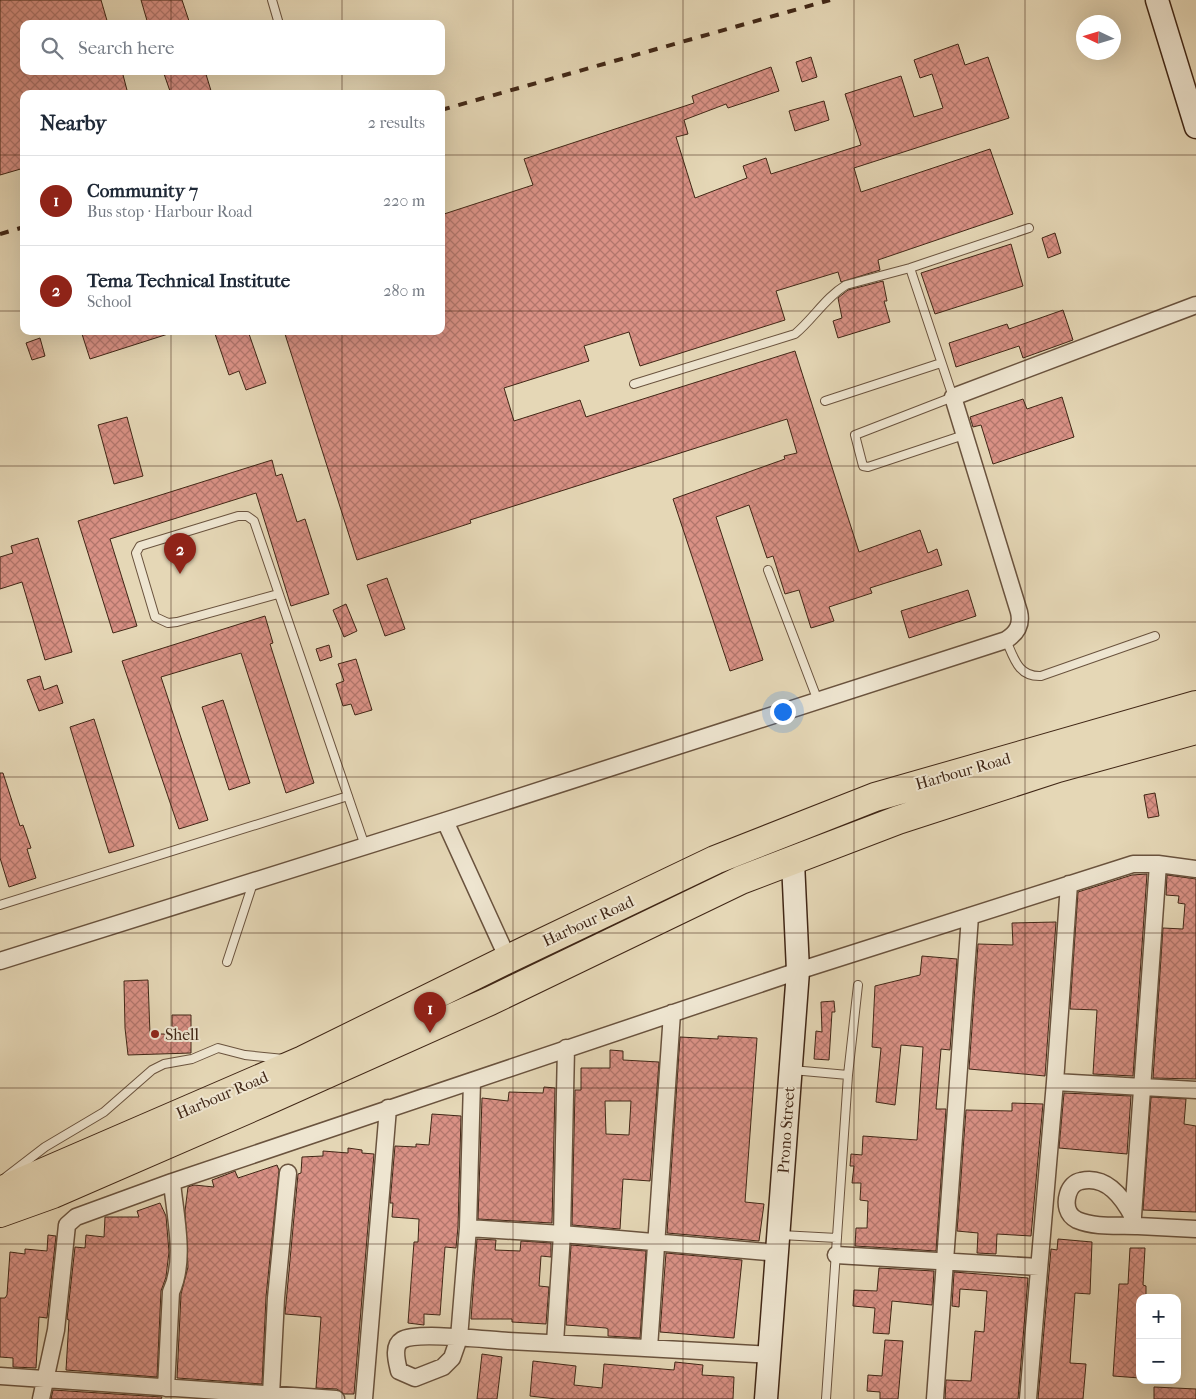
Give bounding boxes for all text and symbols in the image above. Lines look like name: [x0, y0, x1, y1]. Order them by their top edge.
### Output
north arrow: [1076, 15, 1121, 60]
search box: [20, 20, 445, 75]
icon: search: [38, 34, 66, 62]
text: Search here: [78, 37, 174, 59]
text: Nearby: [40, 111, 106, 135]
text: 2 results: [368, 113, 425, 132]
text: Community 7: [87, 180, 198, 202]
text: 1: [53, 191, 59, 210]
text: 220 m: [383, 191, 425, 210]
text: Bus stop · Harbour Road: [87, 202, 252, 221]
text: Tema Technical Institute: [87, 270, 290, 292]
text: 2: [52, 281, 60, 300]
text: 280 m: [383, 281, 425, 300]
text: School: [87, 292, 132, 311]
pin: 2: [164, 533, 196, 574]
your location: [770, 699, 796, 725]
street label: Harbour Road: [913, 748, 1013, 794]
street label: Harbour Road: [540, 892, 637, 950]
pin: 1: [414, 992, 446, 1033]
place label: Shell: [165, 1025, 199, 1044]
marker: Shell: [149, 1028, 161, 1040]
street label: Harbour Road: [173, 1067, 271, 1123]
street label: Prono Street: [773, 1085, 799, 1174]
map controls: [1136, 1294, 1181, 1384]
button: +: [1136, 1294, 1181, 1339]
button: −: [1136, 1339, 1181, 1384]

